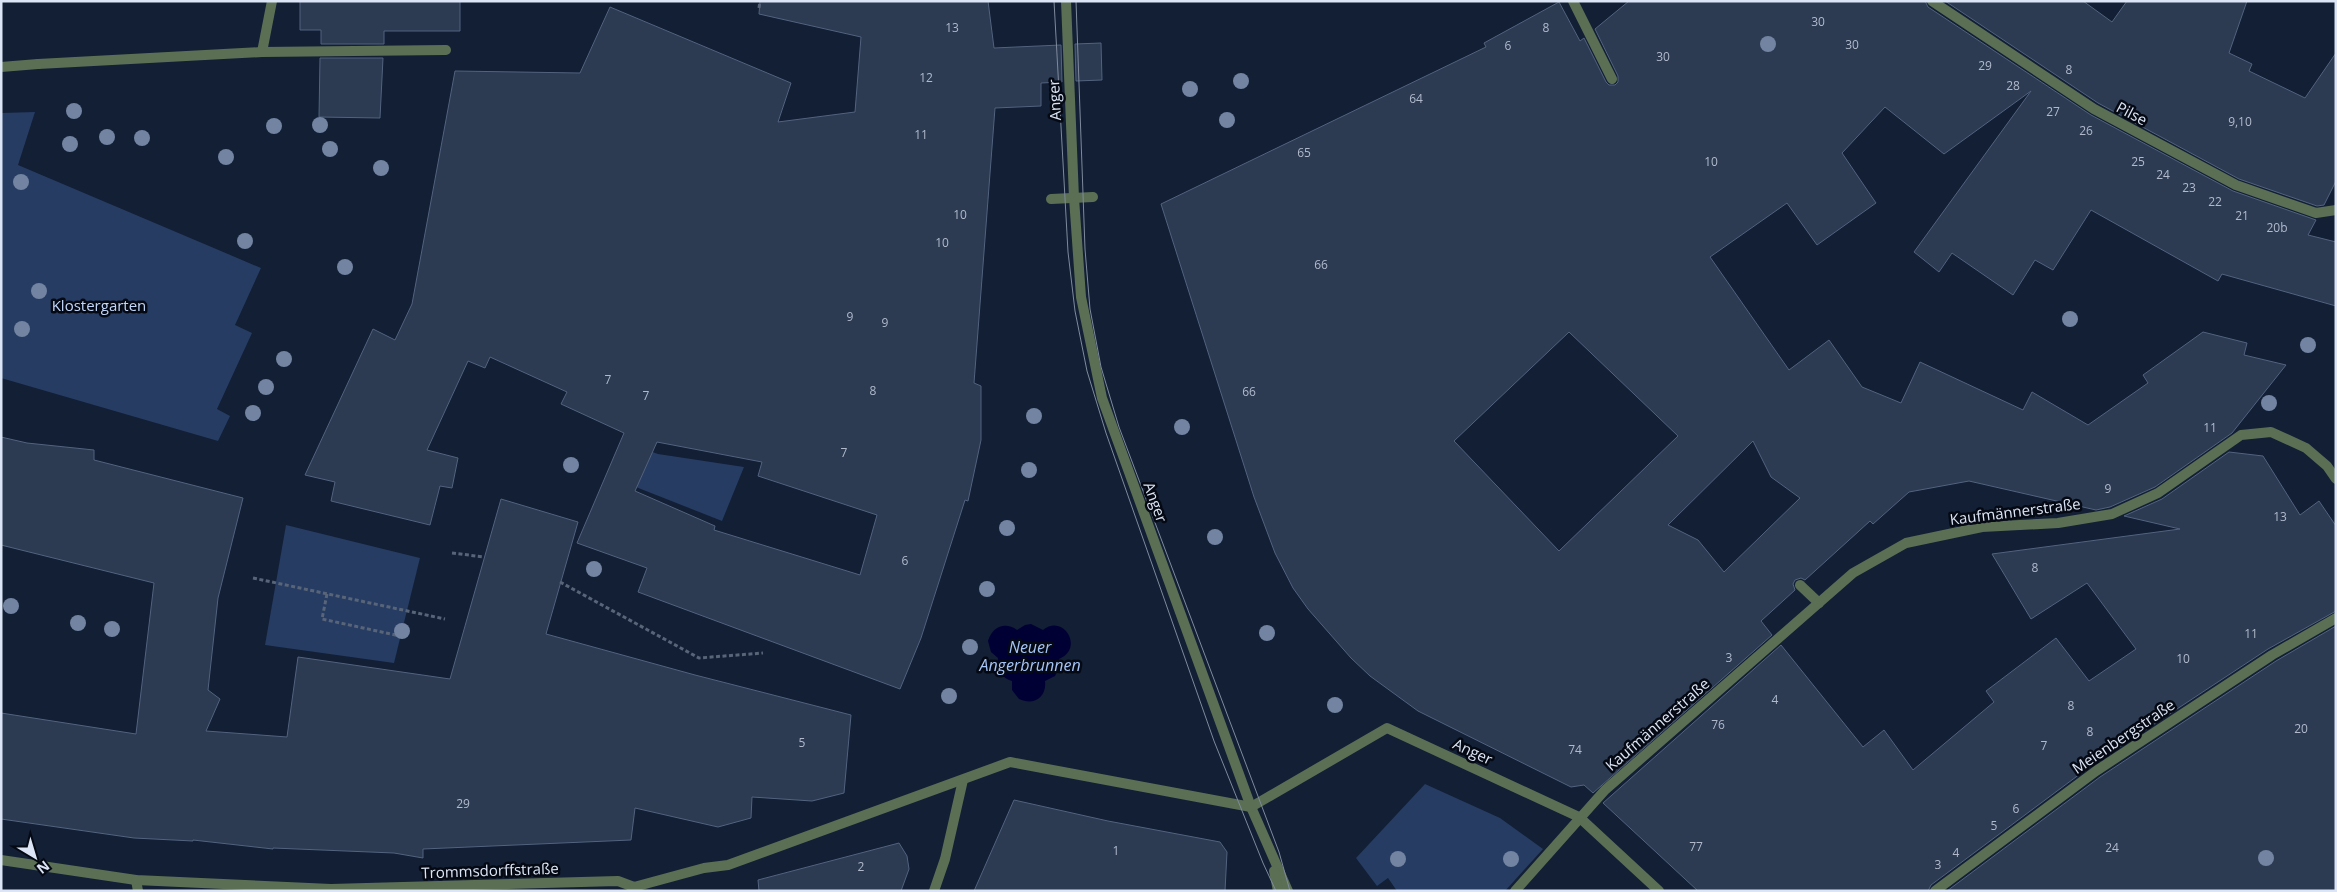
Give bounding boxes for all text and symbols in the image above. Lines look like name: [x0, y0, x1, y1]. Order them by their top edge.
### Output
house number: 30: [1811, 13, 1825, 30]
house number: 13: [945, 19, 959, 36]
house number: 8: [1543, 19, 1550, 36]
house number: 30: [1845, 36, 1859, 53]
house number: 6: [1505, 37, 1512, 54]
house number: 30: [1656, 48, 1670, 65]
house number: 29: [1978, 57, 1992, 74]
house number: 8: [2066, 61, 2073, 78]
house number: 12: [919, 69, 933, 86]
house number: 28: [2006, 77, 2020, 94]
street label: Anger: [1043, 79, 1065, 121]
house number: 64: [1409, 90, 1423, 107]
street label: Pilse: [2113, 97, 2151, 129]
house number: 27: [2046, 103, 2060, 120]
house number: 9,10: [2228, 113, 2252, 130]
house number: 26: [2079, 122, 2093, 139]
house number: 11: [914, 126, 928, 143]
house number: 65: [1297, 144, 1311, 161]
house number: 10: [1704, 153, 1718, 170]
house number: 25: [2131, 153, 2145, 170]
house number: 24: [2156, 166, 2170, 183]
house number: 23: [2182, 179, 2196, 196]
house number: 22: [2208, 193, 2222, 210]
house number: 10: [953, 206, 967, 223]
house number: 21: [2235, 207, 2249, 224]
house number: 20b: [2266, 219, 2288, 236]
house number: 10: [935, 234, 949, 251]
house number: 66: [1314, 256, 1328, 273]
park label: Klostergarten: [52, 295, 146, 315]
house number: 9: [847, 308, 854, 325]
house number: 9: [882, 314, 889, 331]
house number: 7: [605, 371, 612, 388]
house number: 8: [870, 382, 877, 399]
house number: 66: [1242, 383, 1256, 400]
house number: 7: [643, 387, 650, 404]
house number: 11: [2203, 419, 2217, 436]
house number: 7: [841, 444, 848, 461]
street label: Anger: [1140, 479, 1172, 525]
house number: 9: [2105, 480, 2112, 497]
street label: Kaufmännerstraße: [1948, 493, 2082, 529]
house number: 13: [2273, 508, 2287, 525]
house number: 6: [902, 552, 909, 569]
house number: 8: [2032, 559, 2039, 576]
house number: 11: [2244, 625, 2258, 642]
water label: Neuer Angerbrunnen: [978, 636, 1081, 676]
house number: 3: [1726, 649, 1733, 666]
house number: 10: [2176, 650, 2190, 667]
street label: Kaufmännerstraße: [1601, 673, 1713, 775]
house number: 4: [1772, 691, 1779, 708]
street label: Meienbergstraße: [2068, 694, 2178, 778]
house number: 8: [2068, 697, 2075, 714]
house number: 76: [1711, 716, 1725, 733]
house number: 20: [2294, 720, 2308, 737]
house number: 8: [2087, 723, 2094, 740]
street label: Anger: [1450, 733, 1496, 769]
house number: 5: [799, 734, 806, 751]
house number: 7: [2041, 737, 2048, 754]
house number: 74: [1568, 741, 1582, 758]
house number: 29: [456, 795, 470, 812]
house number: 6: [2013, 800, 2020, 817]
house number: 5: [1991, 817, 1998, 834]
north arrow: [10, 832, 60, 882]
house number: 77: [1689, 838, 1703, 855]
house number: 24: [2105, 839, 2119, 856]
house number: 1: [1113, 842, 1119, 859]
house number: 4: [1953, 844, 1960, 861]
house number: 3: [1935, 856, 1942, 873]
text: N: [33, 857, 54, 879]
street label: Trommsdorffstraße: [421, 858, 559, 882]
house number: 2: [858, 858, 865, 875]

